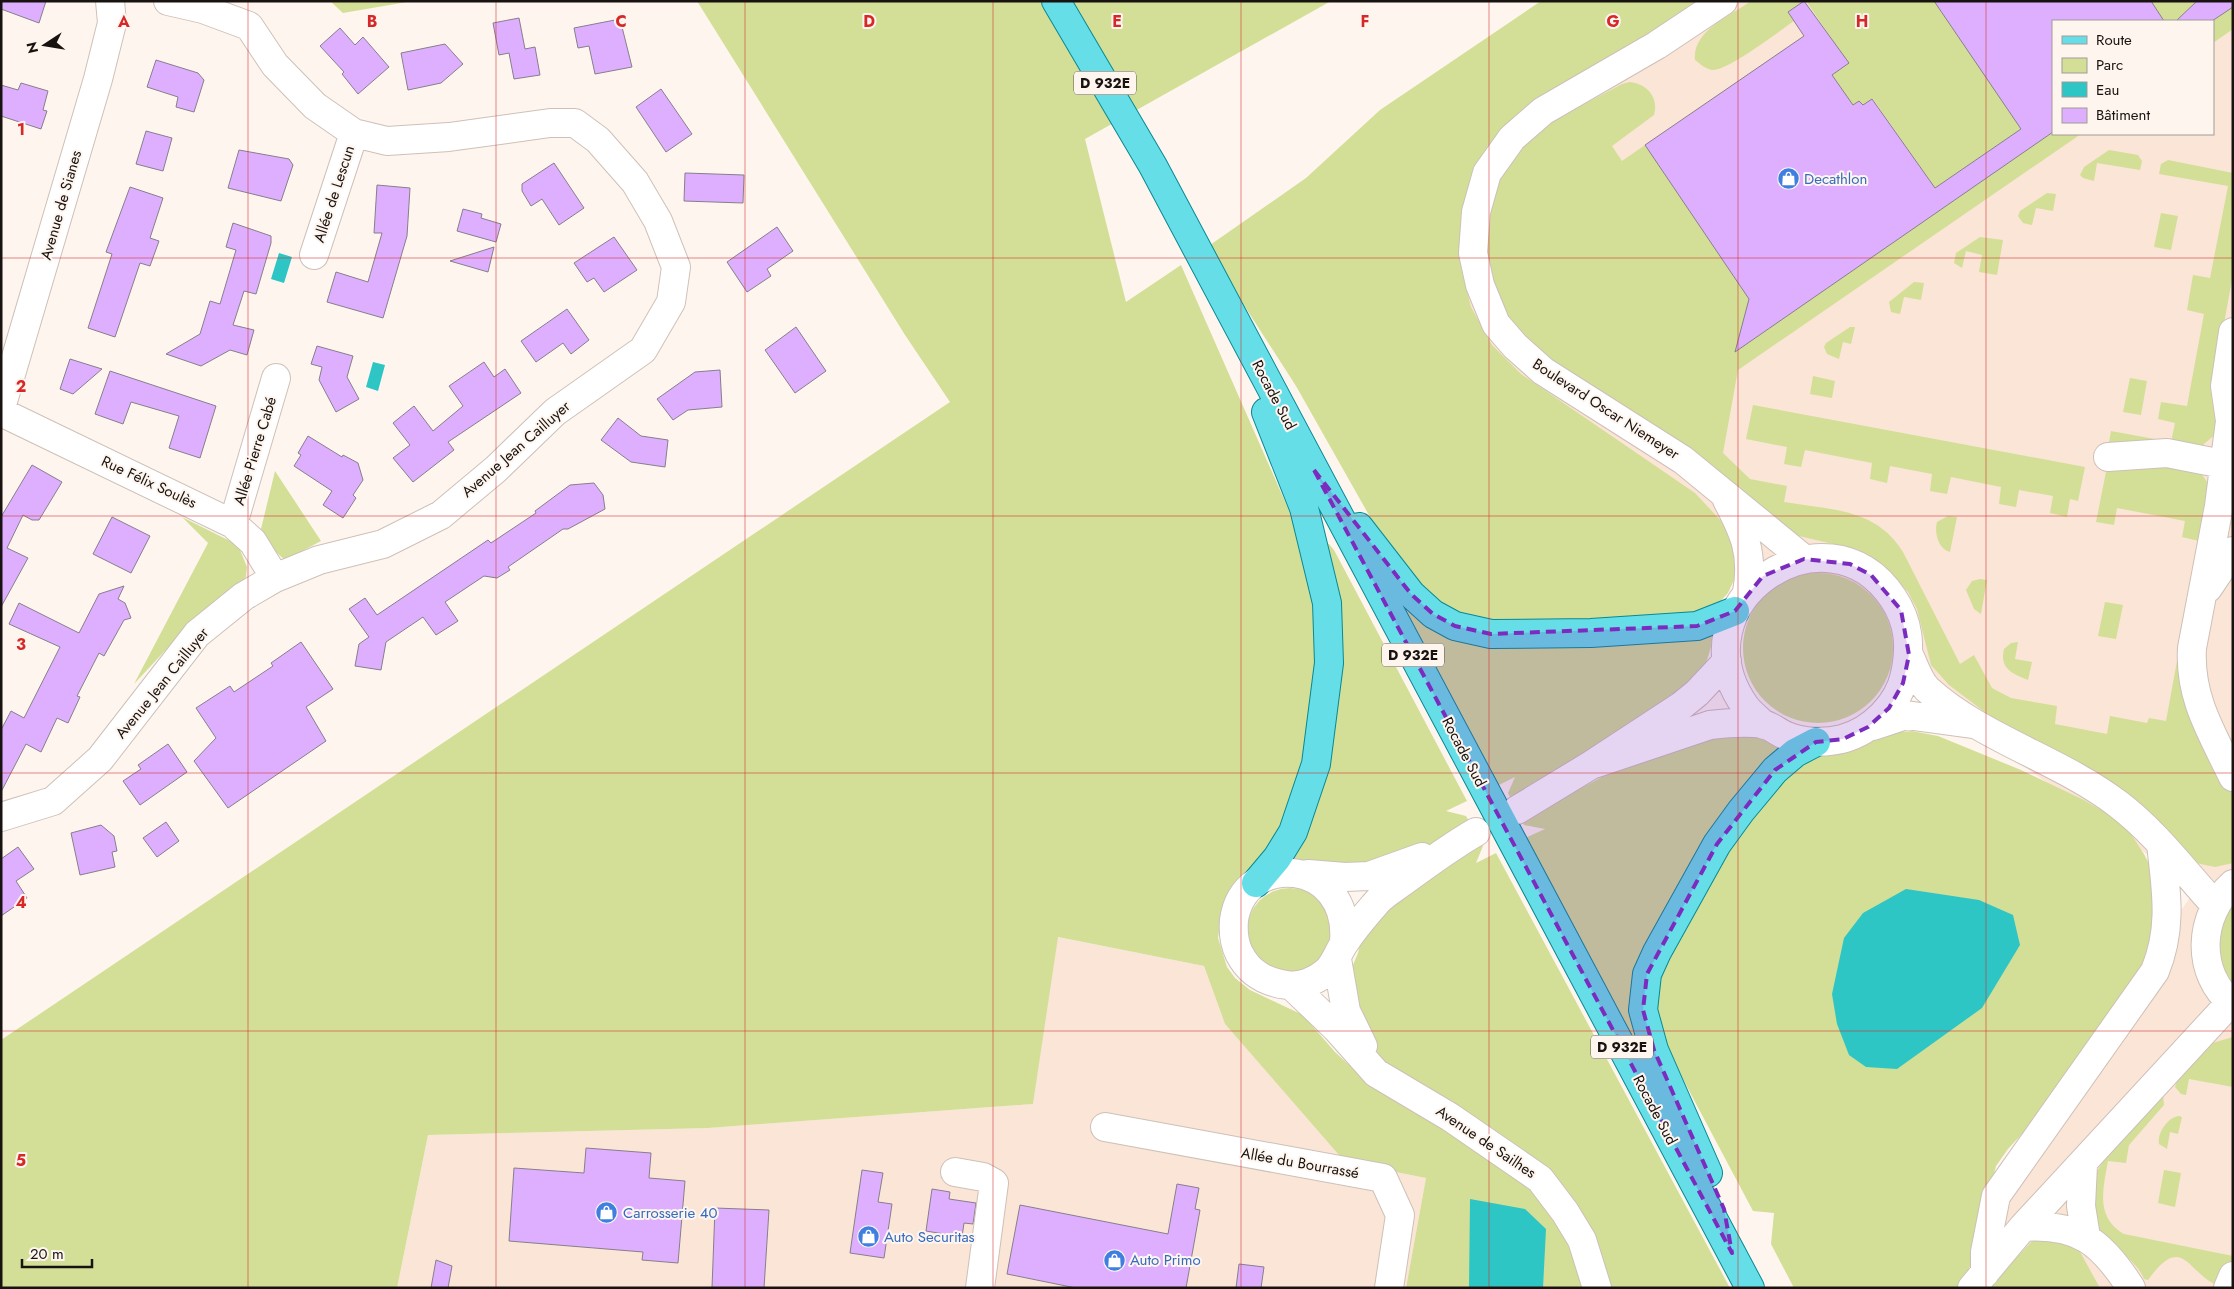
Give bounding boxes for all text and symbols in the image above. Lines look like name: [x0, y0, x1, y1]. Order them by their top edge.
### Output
text: A: [117, 10, 130, 33]
text: B: [367, 10, 377, 33]
text: C: [615, 10, 627, 33]
text: D: [863, 10, 875, 33]
text: E: [1112, 10, 1122, 33]
text: F: [1361, 10, 1369, 33]
text: G: [1606, 10, 1620, 33]
text: H: [1856, 10, 1868, 33]
north arrow: [20, 20, 70, 70]
legend: [2052, 20, 2214, 135]
text: Route: [2096, 29, 2132, 51]
text: N: [21, 40, 43, 55]
text: Parc: [2096, 54, 2123, 76]
road number: D 932E: [1074, 72, 1136, 95]
text: Eau: [2096, 79, 2119, 101]
text: Bâtiment: [2096, 104, 2150, 126]
text: 1: [17, 118, 25, 141]
street label: Allée de Lescun: [308, 143, 360, 245]
street label: Avenue de Sianes: [35, 148, 87, 262]
shop icon: Decathlon: [1776, 167, 1800, 191]
place label: Decathlon: [1804, 168, 1867, 190]
street label: Boulevard Oscar Niemeyer: [1528, 353, 1684, 465]
street label: Rocade Sud: [1246, 356, 1302, 434]
text: 2: [16, 375, 26, 398]
street label: Allée Pierre Cabé: [228, 394, 282, 508]
street label: Avenue Jean Cailluyer: [457, 395, 576, 502]
street label: Rue Félix Soulès: [98, 450, 200, 514]
street label: Avenue Jean Cailluyer: [110, 622, 214, 743]
text: 3: [16, 633, 26, 656]
road number: D 932E: [1382, 644, 1444, 666]
street label: Rocade Sud: [1436, 713, 1492, 791]
text: 4: [15, 891, 27, 914]
road number: D 932E: [1591, 1036, 1653, 1058]
street label: Rocade Sud: [1627, 1071, 1683, 1149]
street label: Avenue de Sailhes: [1432, 1100, 1540, 1184]
street label: Allée du Bourrassé: [1239, 1142, 1361, 1184]
text: 5: [16, 1149, 26, 1172]
shop icon: Carrosserie 40: [595, 1201, 619, 1225]
place label: Carrosserie 40: [623, 1202, 718, 1224]
shop icon: Auto Securitas: [856, 1225, 880, 1249]
place label: Auto Securitas: [884, 1226, 975, 1248]
scale bar: [22, 1236, 92, 1268]
text: 20 m: [30, 1243, 64, 1265]
shop icon: Auto Primo: [1102, 1248, 1126, 1272]
place label: Auto Primo: [1130, 1249, 1201, 1271]

